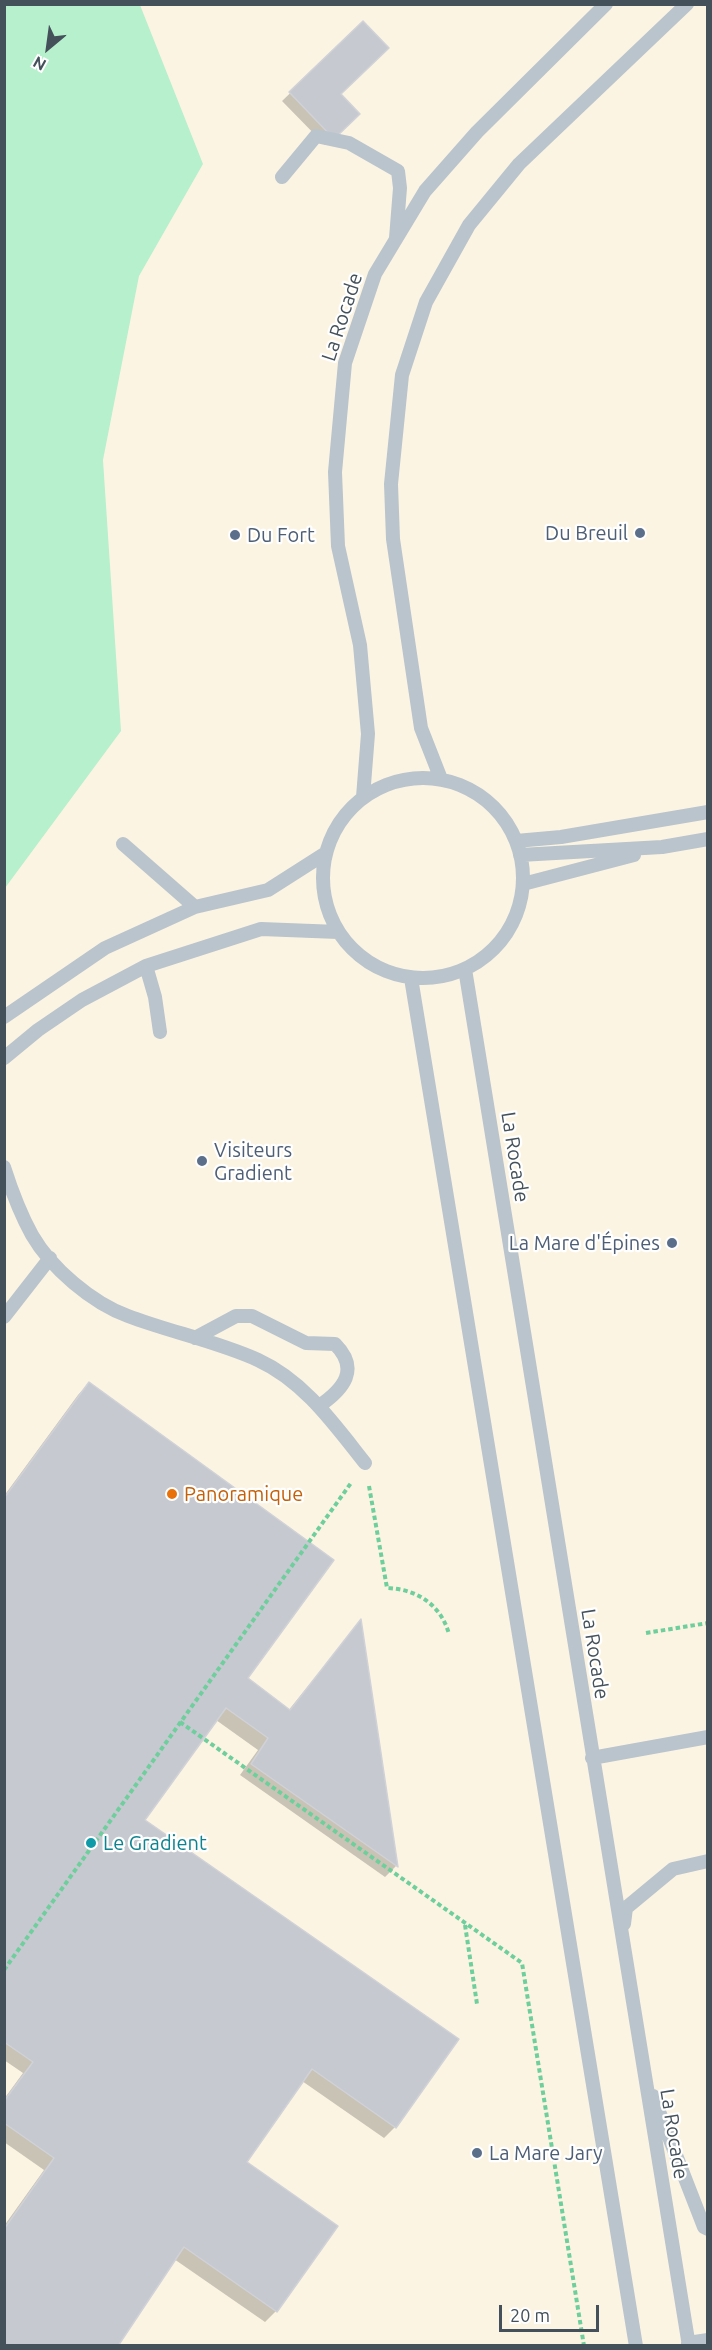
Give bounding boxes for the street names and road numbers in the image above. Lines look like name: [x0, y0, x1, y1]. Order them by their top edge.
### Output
street label: La Rocade: [316, 270, 368, 364]
street label: La Rocade: [496, 1110, 534, 1204]
street label: La Rocade: [576, 1607, 614, 1701]
street label: La Rocade: [655, 2087, 693, 2181]

